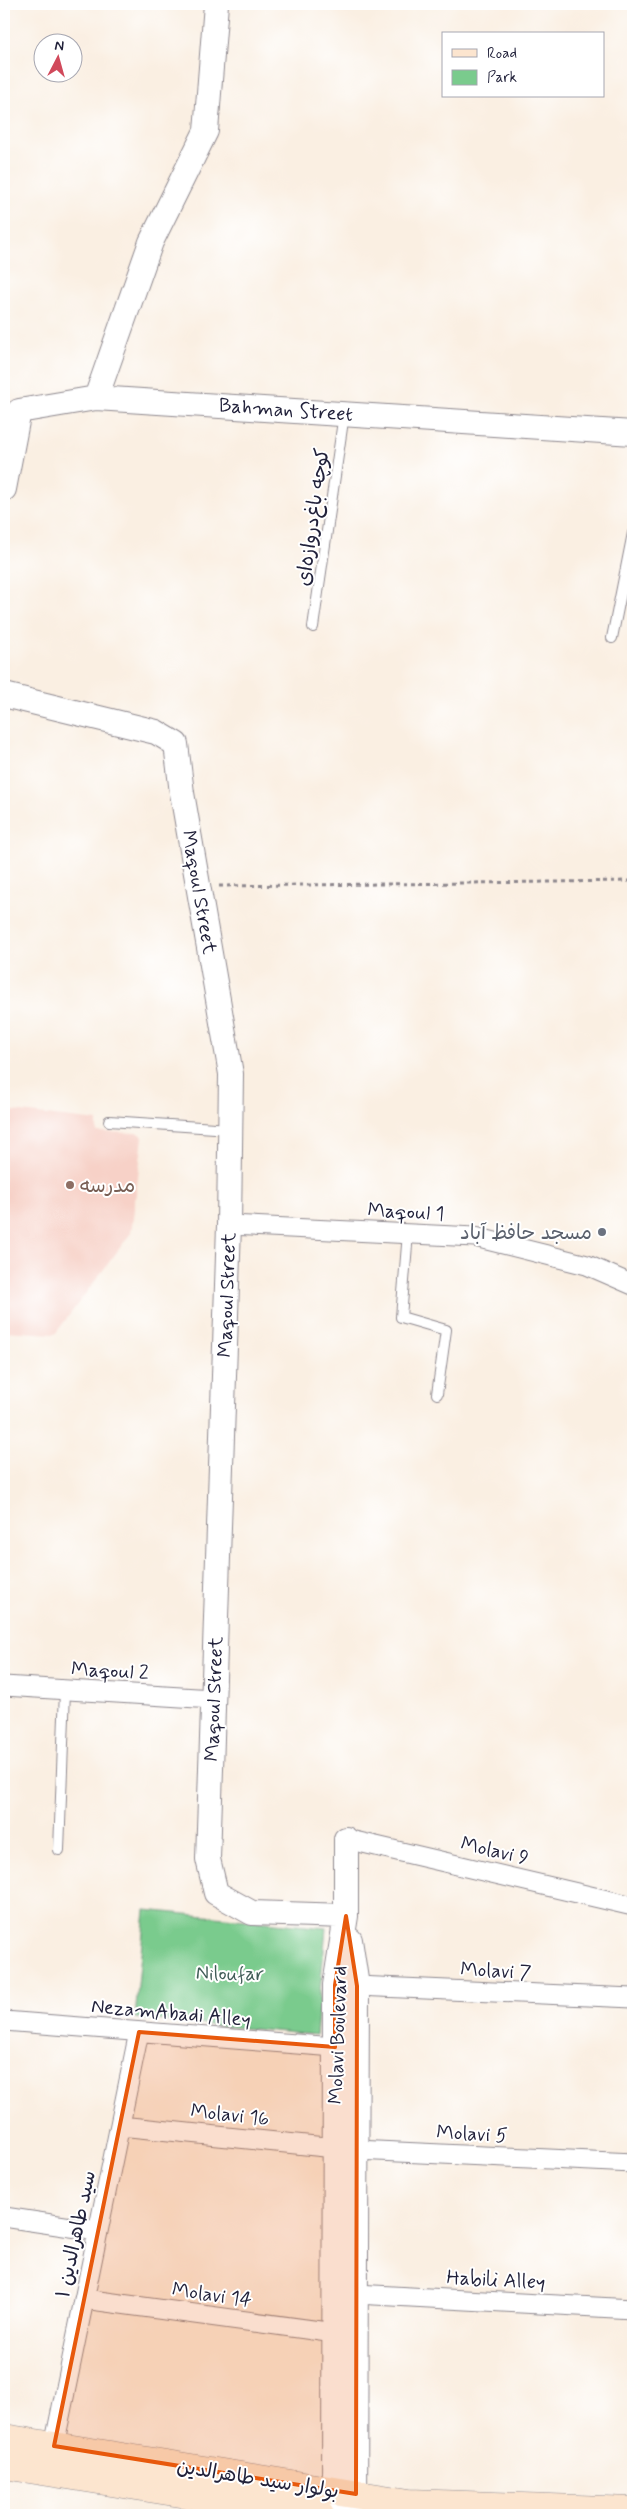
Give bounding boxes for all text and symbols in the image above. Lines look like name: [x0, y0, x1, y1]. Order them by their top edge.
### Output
north arrow: [32, 32, 82, 82]
legend: [442, 32, 604, 98]
text: N: [54, 37, 65, 56]
text: Road: [487, 44, 517, 64]
text: Park: [487, 68, 517, 88]
street label: Bahman Street: [218, 392, 354, 429]
street label: کوچه باغ‌دروازه‌ای: [290, 447, 337, 588]
street label: Maqoul Street: [174, 828, 223, 956]
place label: مدرسه: [80, 1173, 135, 1200]
marker: مدرسه: [64, 1179, 76, 1191]
street label: Maqoul 1: [367, 1197, 445, 1228]
place label: مسجد حافظ آباد: [460, 1220, 592, 1247]
marker: مسجد حافظ آباد: [596, 1226, 608, 1238]
street label: Maqoul Street: [212, 1232, 243, 1358]
street label: Maqoul Street: [199, 1636, 230, 1762]
street label: Maqoul 2: [70, 1656, 150, 1687]
street label: Molavi 9: [458, 1831, 531, 1872]
street label: Molavi 7: [460, 1956, 532, 1987]
park label: Niloufar: [196, 1961, 264, 1988]
street label: Molavi Boulevard: [323, 1965, 354, 2105]
street label: NezamAbadi Alley: [90, 1993, 252, 2034]
street label: Molavi 16: [189, 2098, 271, 2133]
street label: Molavi 5: [436, 2119, 508, 2150]
street label: سید طاهرالدین ۱: [50, 2168, 103, 2300]
street label: Habili Alley: [446, 2264, 546, 2297]
street label: Molavi 14: [170, 2277, 253, 2314]
street label: بولوار سید طاهرالدین: [175, 2453, 341, 2506]

